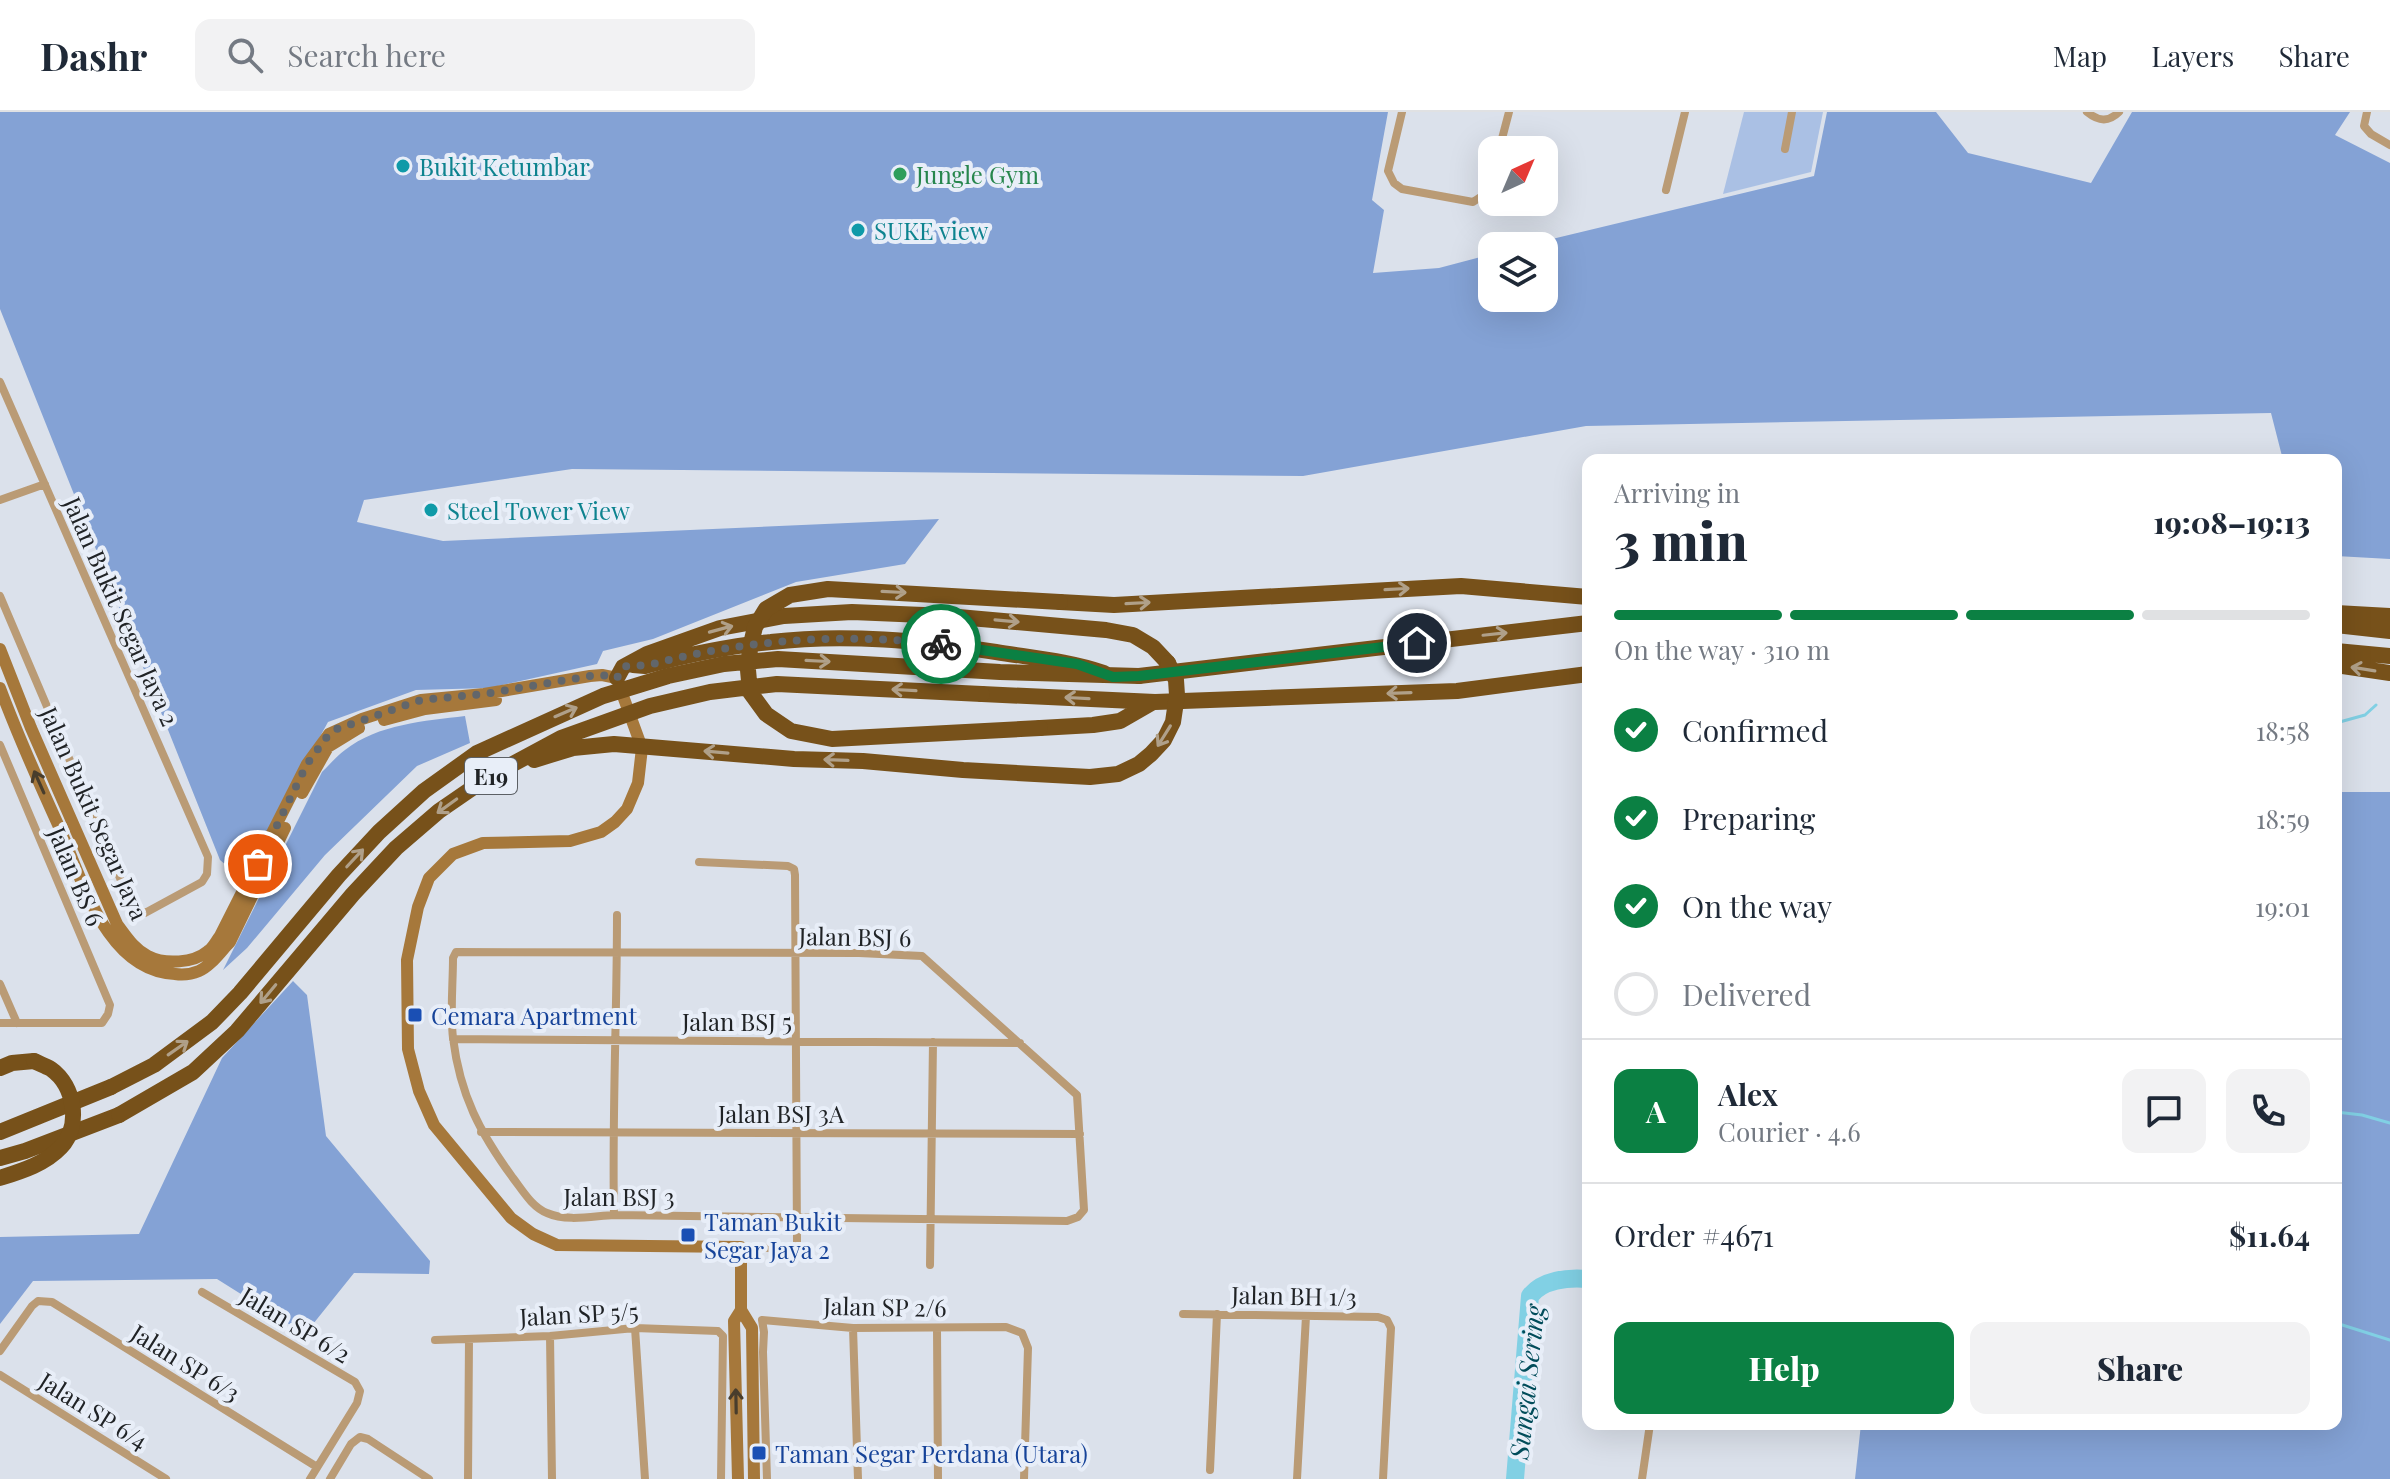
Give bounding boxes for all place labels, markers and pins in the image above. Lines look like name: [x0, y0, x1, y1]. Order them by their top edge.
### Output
place label: Bukit Ketumbar: [419, 150, 590, 182]
marker: Bukit Ketumbar: [394, 157, 412, 175]
place label: Jungle Gym: [915, 158, 1039, 190]
marker: Jungle Gym: [891, 165, 909, 183]
place label: SUKE view: [874, 214, 989, 246]
marker: SUKE view: [849, 221, 867, 239]
place label: Steel Tower View: [447, 494, 630, 526]
marker: Steel Tower View: [422, 501, 440, 519]
pin: [1383, 609, 1451, 677]
pin: [224, 830, 292, 898]
place label: Cemara Apartment: [431, 999, 637, 1031]
marker: Cemara Apartment: [406, 1006, 424, 1024]
place label: Taman Bukit Segar Jaya 2: [704, 1205, 842, 1265]
marker: Taman Bukit Segar Jaya 2: [679, 1226, 697, 1244]
place label: Taman Segar Perdana (Utara): [775, 1437, 1088, 1469]
marker: Taman Segar Perdana (Utara): [750, 1444, 768, 1462]

